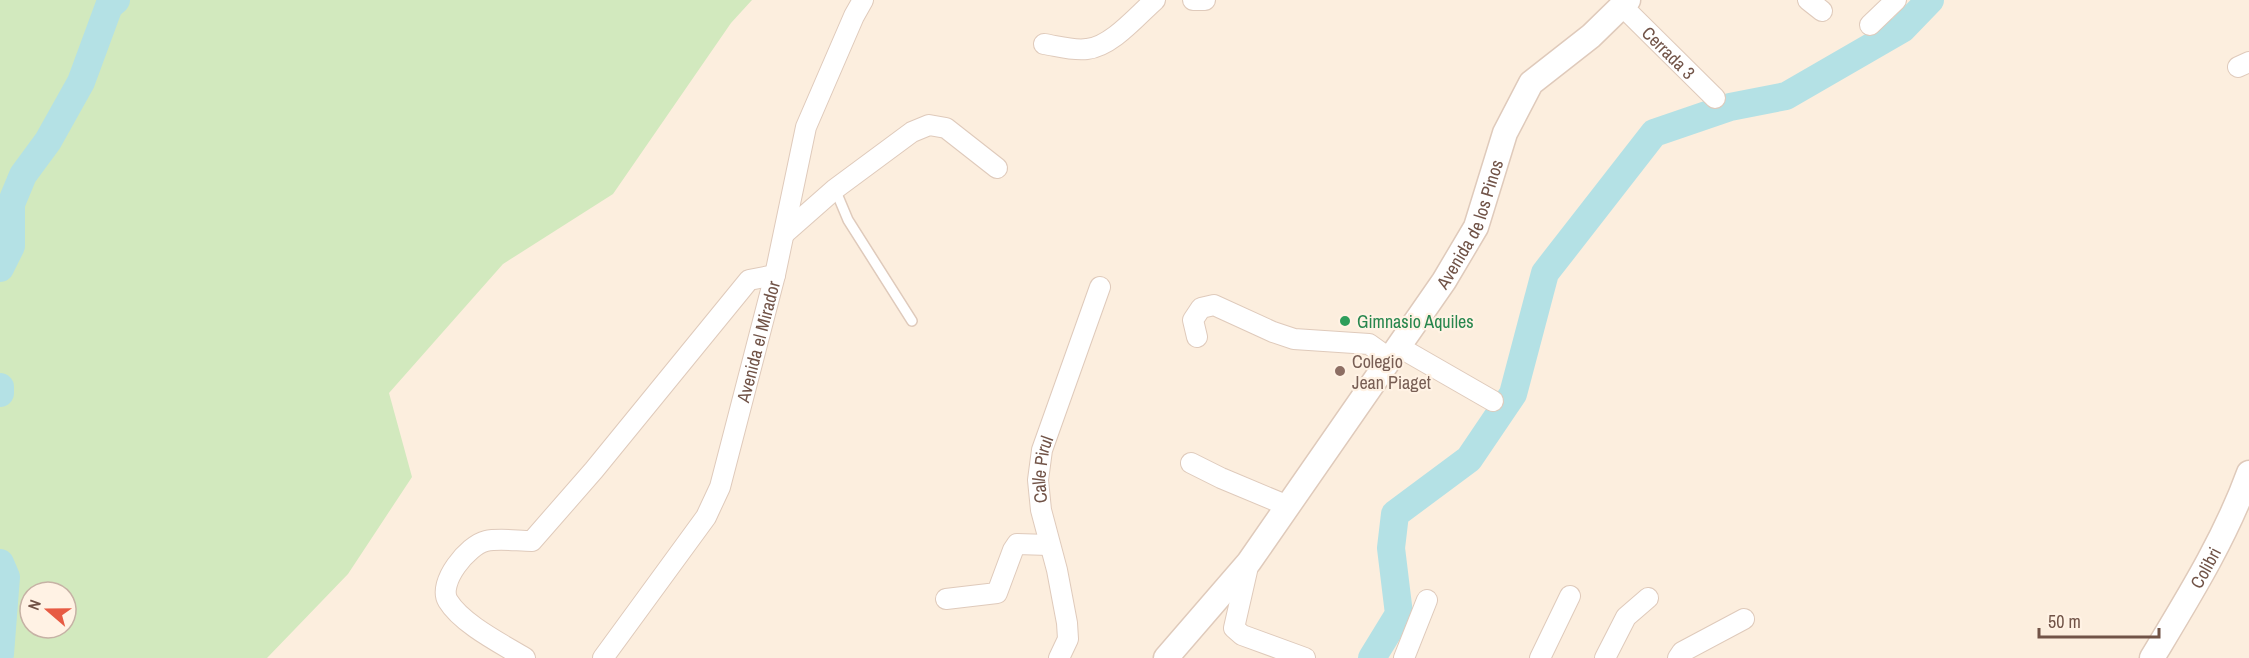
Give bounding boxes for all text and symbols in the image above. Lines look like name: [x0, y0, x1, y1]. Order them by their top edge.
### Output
street label: Cerrada 3: [1637, 20, 1701, 84]
street label: Avenida de los Pinos: [1429, 156, 1509, 294]
street label: Avenida el Mirador: [730, 278, 786, 406]
place label: Gimnasio Aquiles: [1357, 309, 1474, 334]
marker: Gimnasio Aquiles: [1338, 314, 1352, 328]
place label: Colegio Jean Piaget: [1352, 349, 1431, 395]
marker: Colegio Jean Piaget: [1333, 364, 1347, 378]
street label: Calle Pirul: [1025, 432, 1059, 504]
street label: Colibri: [2184, 542, 2227, 593]
north arrow: [18, 580, 78, 640]
text: N: [22, 597, 46, 613]
scale bar: [2039, 601, 2159, 639]
text: 50 m: [2048, 609, 2081, 634]

